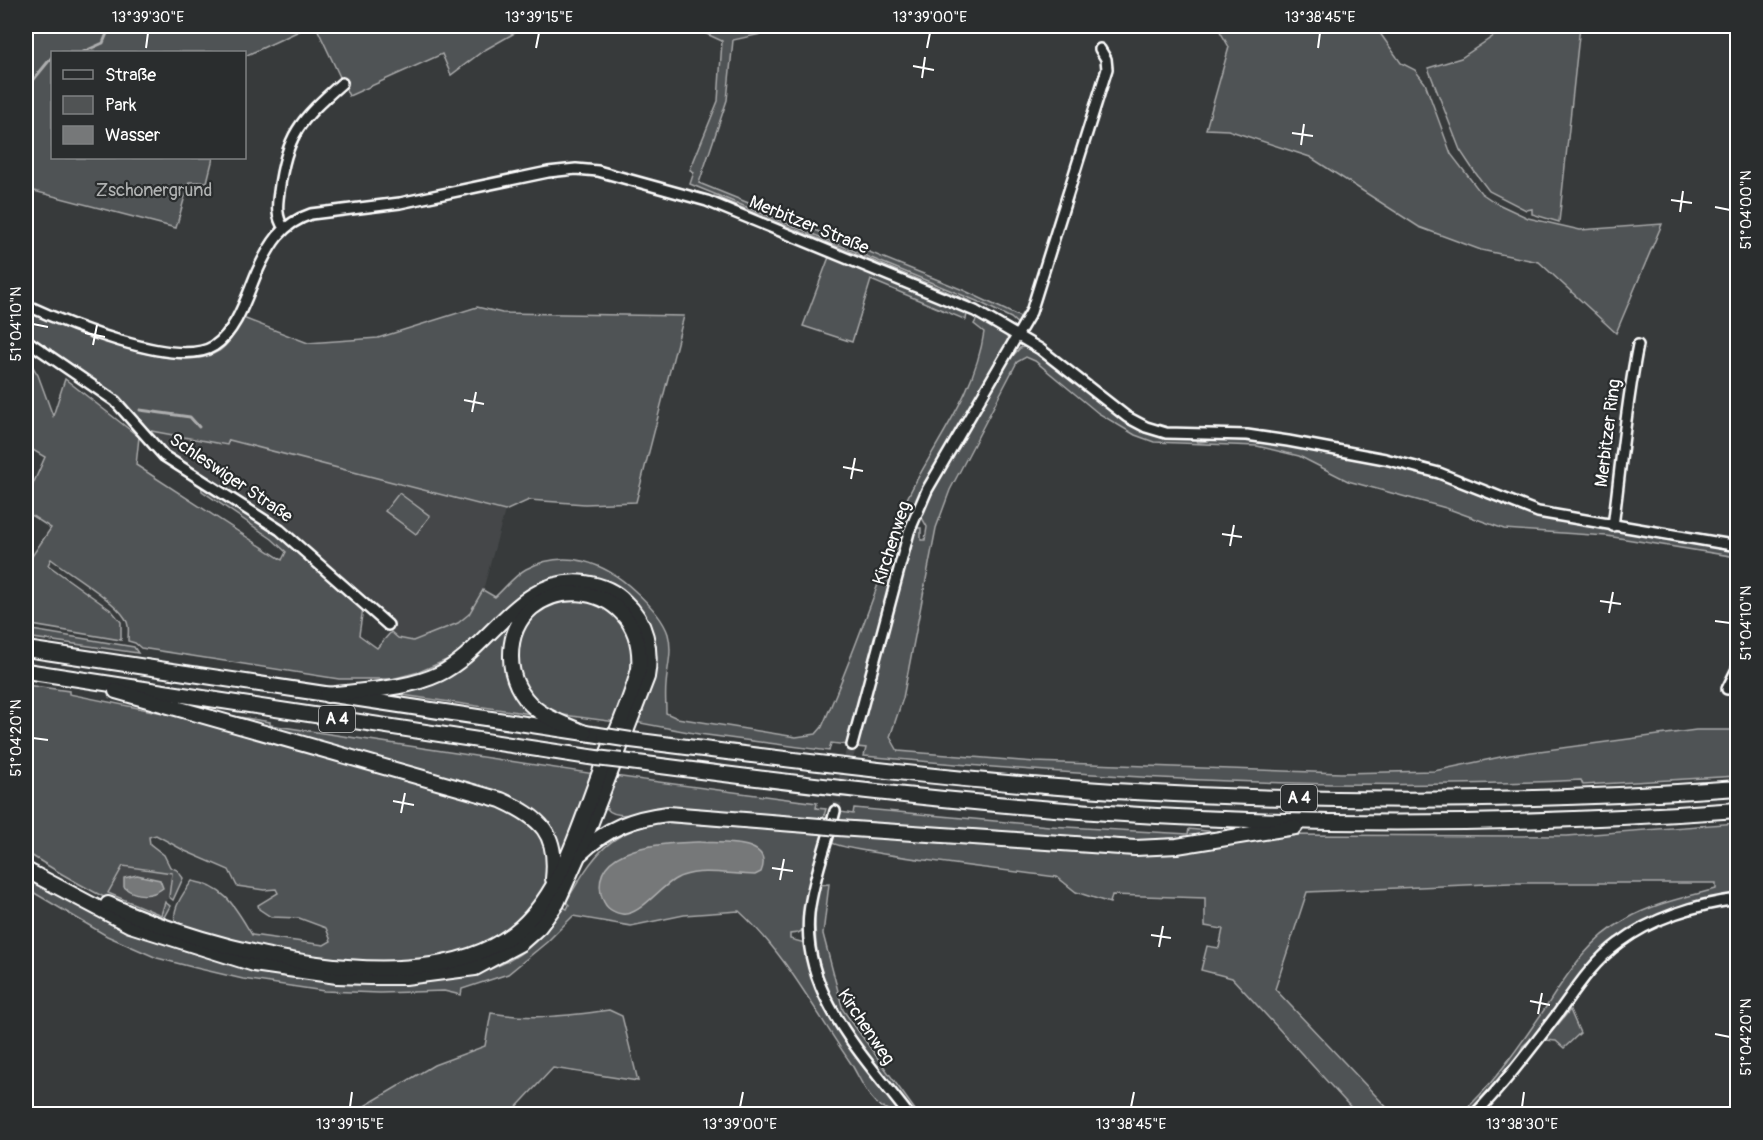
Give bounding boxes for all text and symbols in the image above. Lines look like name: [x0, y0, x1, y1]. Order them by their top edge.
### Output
text: 13°39'30"E: [112, 8, 184, 27]
text: 13°39'15"E: [505, 8, 573, 27]
text: 13°39'00"E: [893, 8, 967, 27]
text: 13°38'45"E: [1285, 8, 1355, 27]
legend: [51, 51, 246, 159]
text: Straße: [105, 64, 156, 87]
text: Park: [105, 94, 137, 117]
text: Wasser: [105, 124, 161, 147]
text: 51°04'00"N: [1737, 170, 1756, 250]
park label: Zschonergrund: [96, 179, 212, 202]
street label: Merbitzer Straße: [746, 190, 872, 260]
text: 51°04'10"N: [7, 287, 26, 361]
street label: Merbitzer Ring: [1590, 378, 1626, 488]
street label: Schleswiger Straße: [165, 428, 297, 528]
street label: Kirchenweg: [868, 498, 916, 588]
text: 51°04'10"N: [1737, 586, 1756, 660]
text: 51°04'20"N: [7, 699, 26, 777]
road number: A 4: [319, 706, 355, 732]
road number: A 4: [1281, 785, 1317, 811]
street label: Kirchenweg: [832, 985, 900, 1069]
text: 51°04'20"N: [1737, 998, 1756, 1076]
text: 13°39'15"E: [316, 1115, 384, 1134]
text: 13°39'00"E: [703, 1115, 777, 1134]
text: 13°38'45"E: [1096, 1115, 1166, 1134]
text: 13°38'30"E: [1486, 1115, 1558, 1134]

